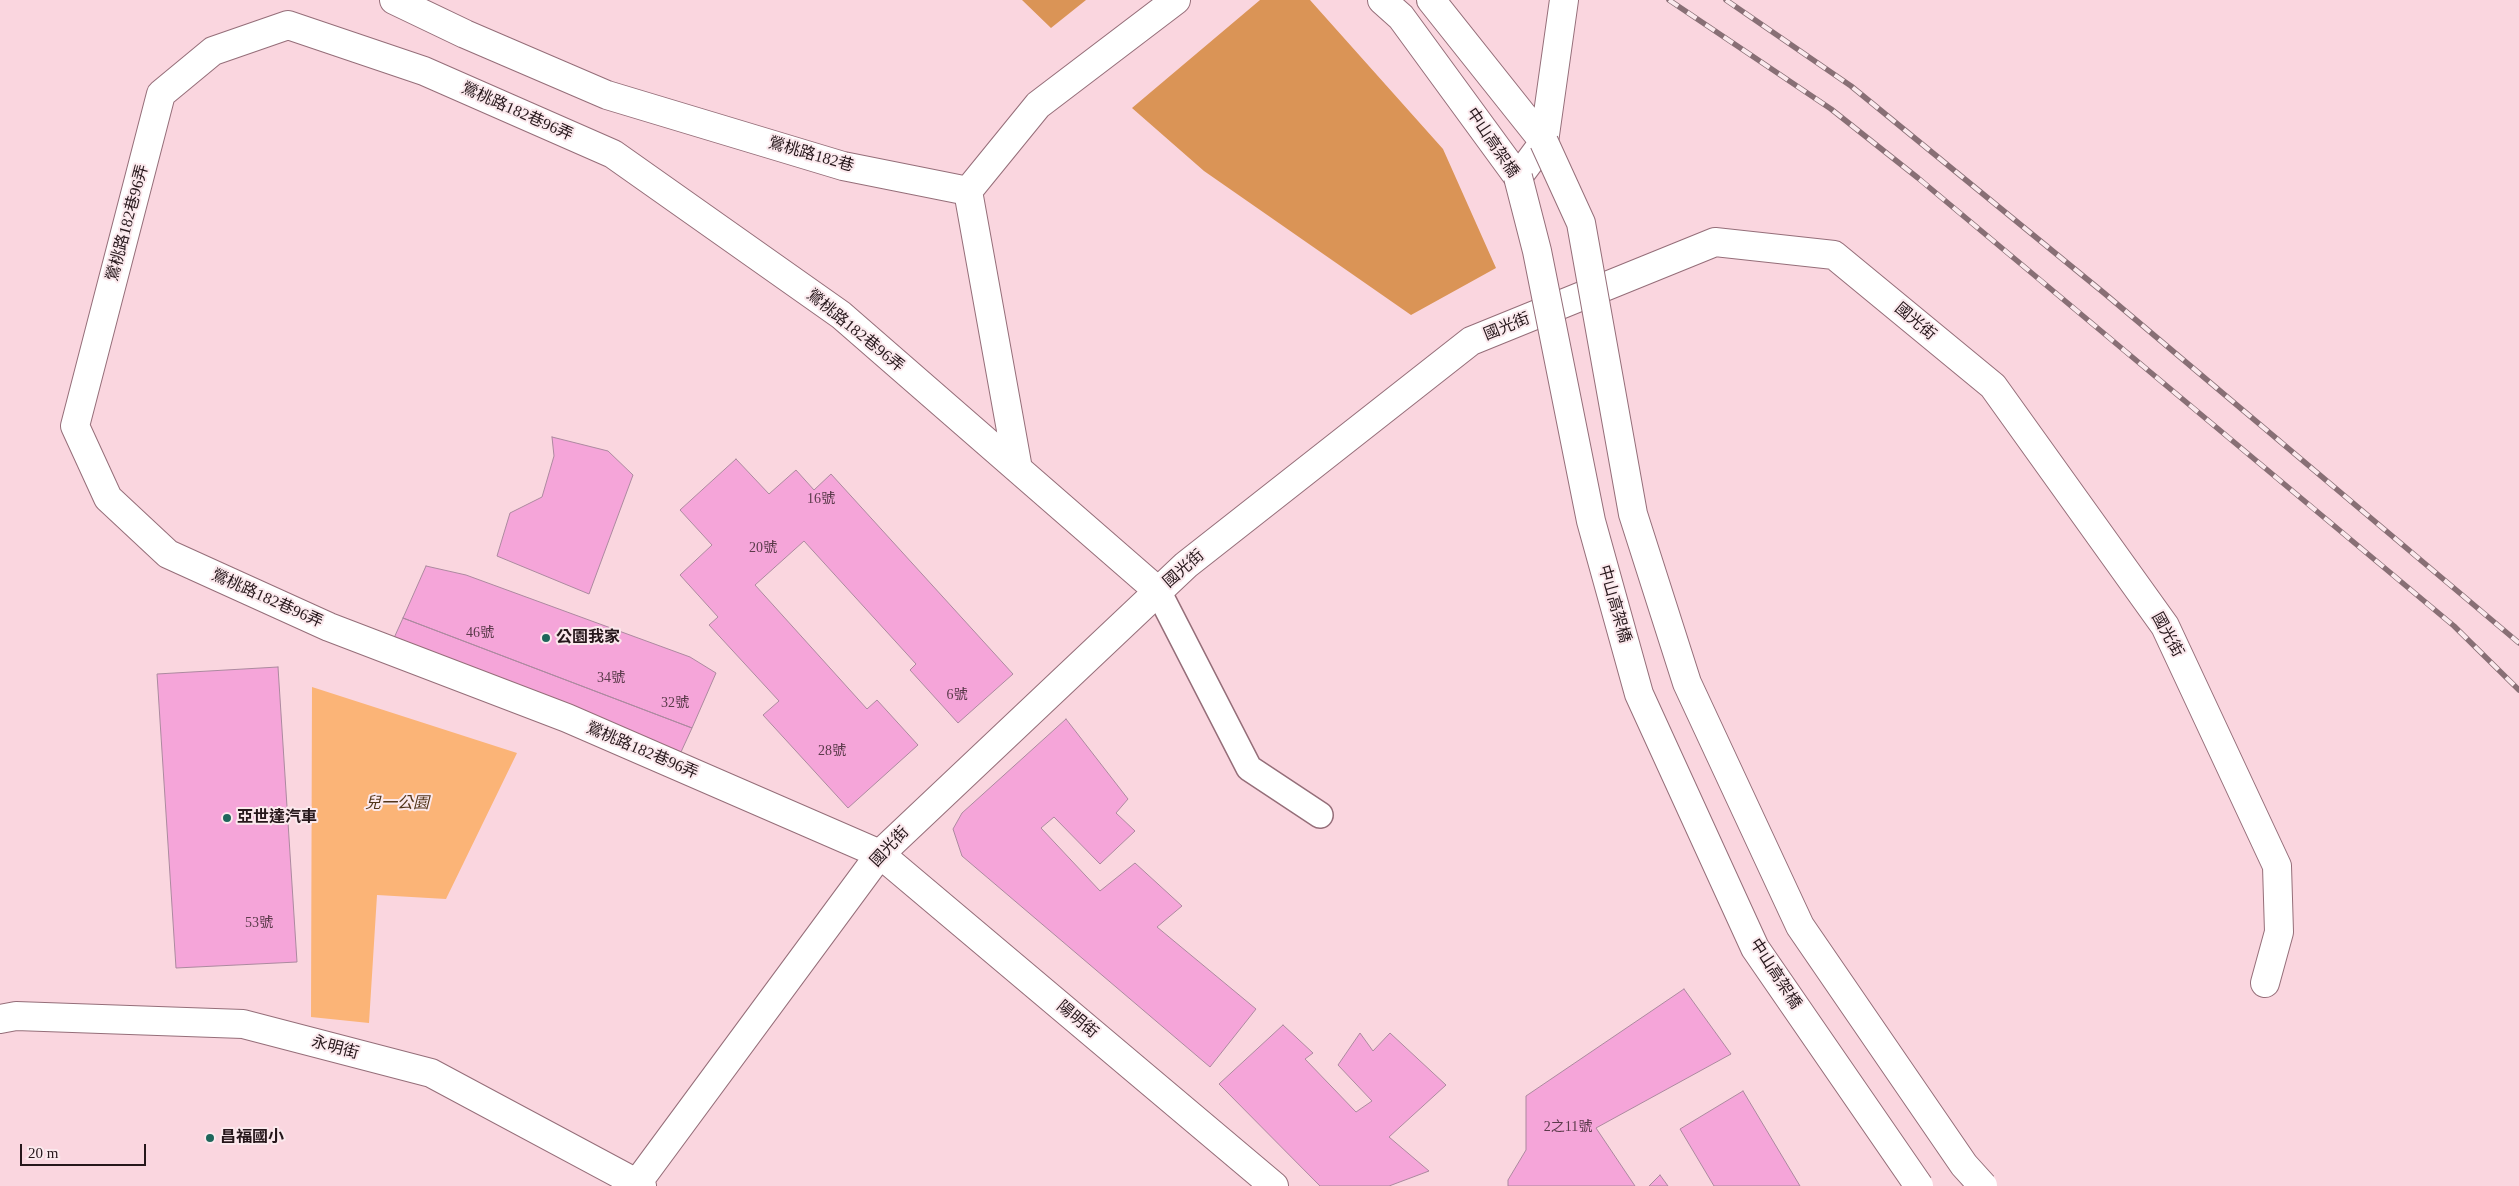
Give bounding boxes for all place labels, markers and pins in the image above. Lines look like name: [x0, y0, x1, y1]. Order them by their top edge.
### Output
place label: 公園我家: [556, 628, 620, 648]
marker: 公園我家: [540, 632, 552, 644]
place label: 亞世達汽車: [237, 808, 317, 828]
marker: 亞世達汽車: [221, 812, 233, 824]
place label: 昌福國小: [220, 1128, 284, 1148]
marker: 昌福國小: [204, 1132, 216, 1144]

